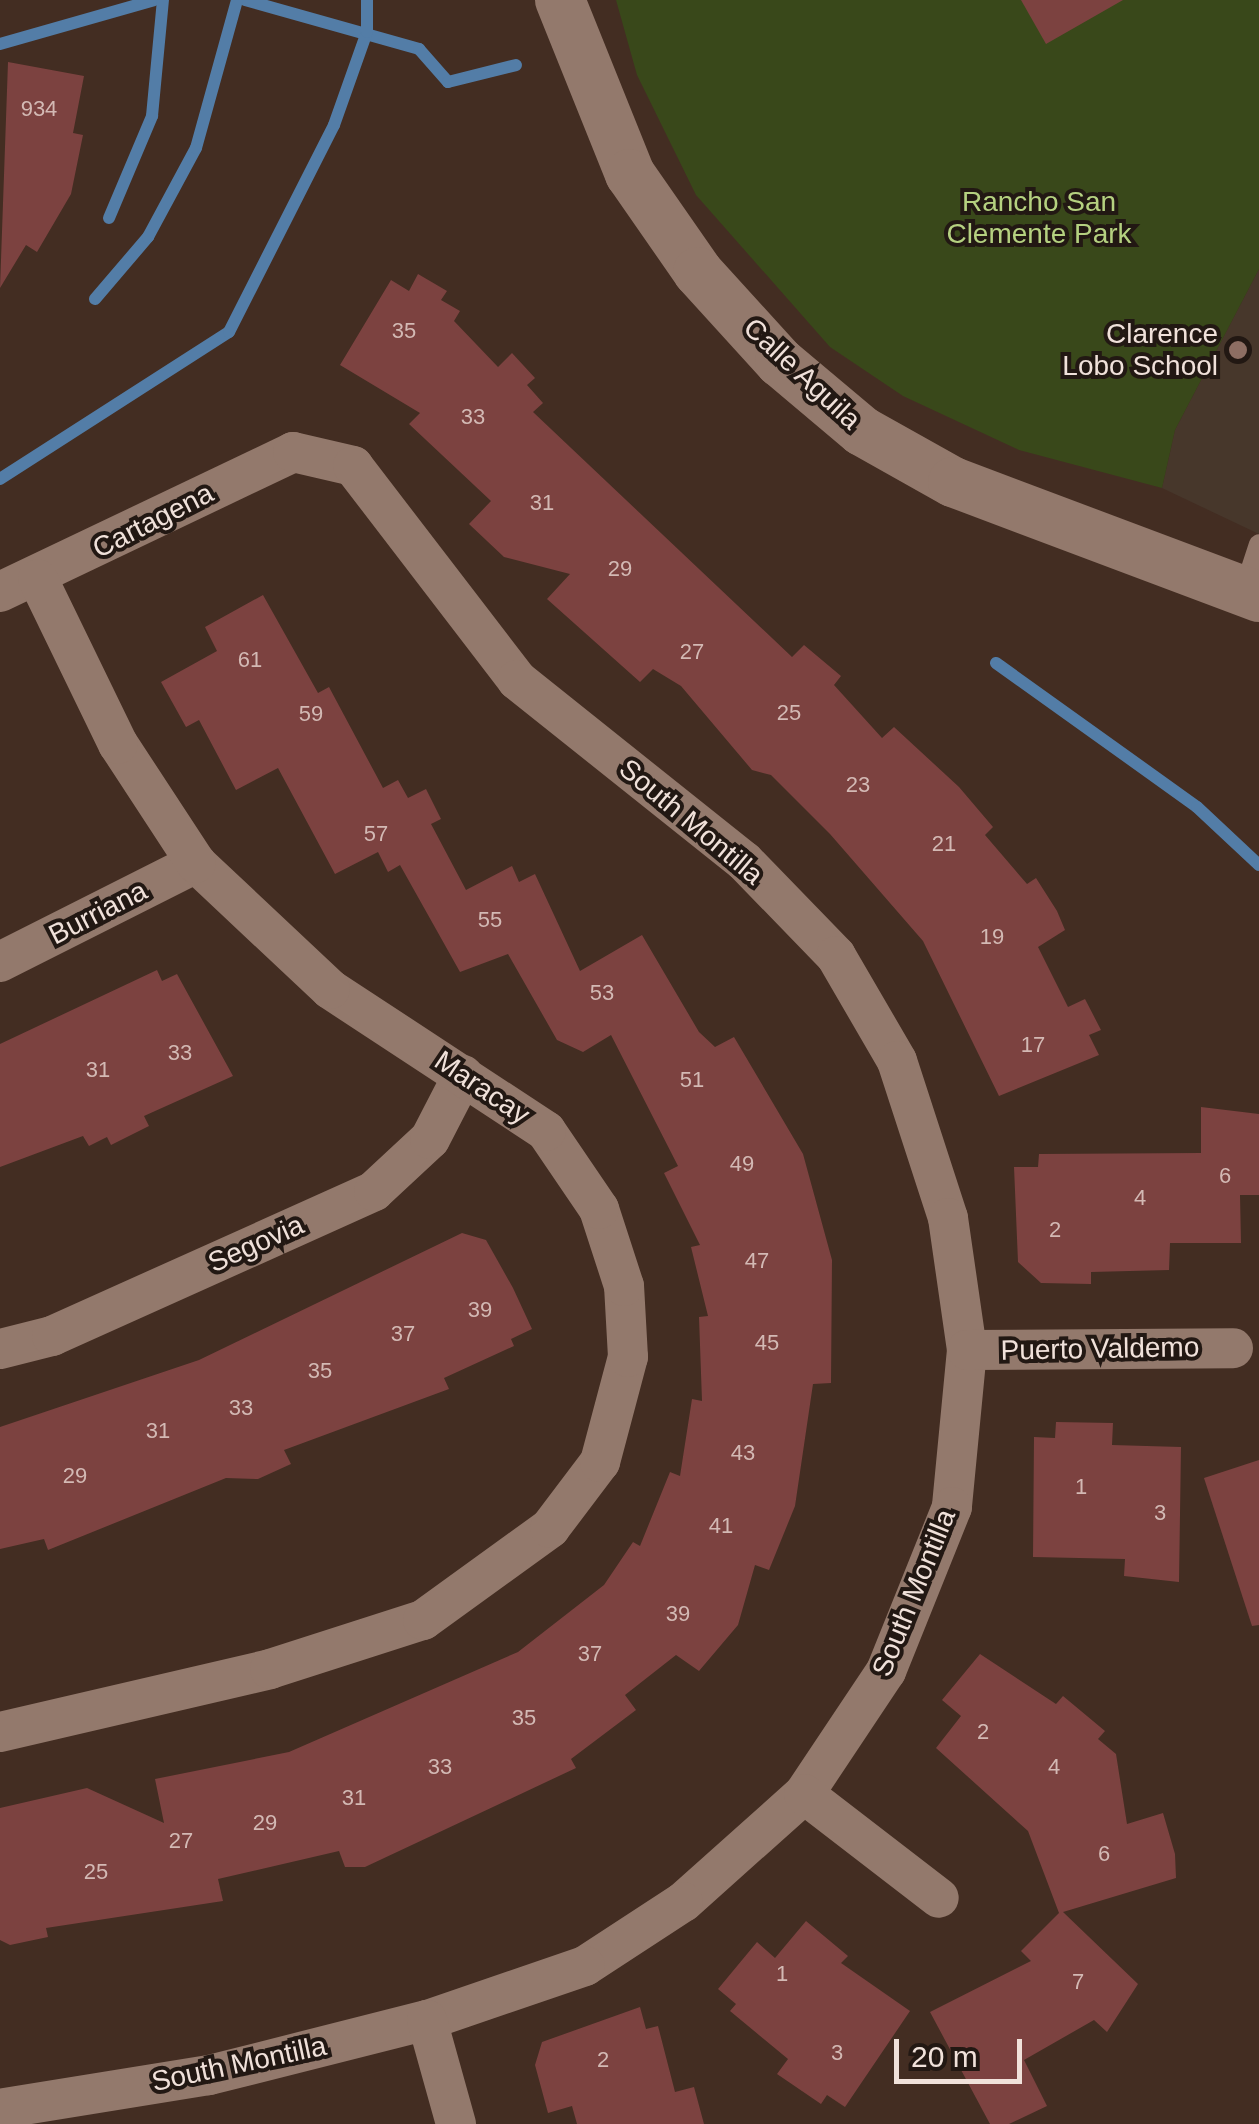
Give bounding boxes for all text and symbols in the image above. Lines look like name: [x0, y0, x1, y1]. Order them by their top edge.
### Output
house number: 934: [21, 96, 57, 122]
park label: Rancho San Clemente Park: [946, 185, 1132, 251]
street label: Calle Aguila: [736, 311, 868, 437]
place label: Clarence Lobo School: [1062, 317, 1218, 383]
house number: 35: [392, 318, 416, 344]
marker: Clarence Lobo School: [1227, 339, 1249, 361]
house number: 33: [461, 404, 485, 430]
street label: Cartagena: [87, 476, 219, 566]
house number: 31: [530, 490, 554, 516]
house number: 29: [608, 556, 632, 582]
house number: 27: [680, 639, 704, 665]
house number: 61: [238, 647, 262, 673]
house number: 25: [777, 700, 801, 726]
house number: 59: [299, 701, 323, 727]
street label: South Montilla: [612, 752, 770, 892]
house number: 23: [846, 772, 870, 798]
house number: 57: [364, 821, 388, 847]
house number: 21: [932, 831, 956, 857]
street label: Burriana: [43, 874, 153, 952]
house number: 55: [478, 907, 502, 933]
house number: 19: [980, 924, 1004, 950]
house number: 53: [590, 980, 614, 1006]
house number: 17: [1021, 1032, 1045, 1058]
house number: 33: [168, 1040, 192, 1066]
street label: Maracay: [428, 1044, 536, 1132]
house number: 31: [86, 1057, 110, 1083]
house number: 51: [680, 1067, 704, 1093]
house number: 49: [730, 1151, 754, 1177]
house number: 6: [1219, 1163, 1231, 1189]
house number: 4: [1134, 1185, 1146, 1211]
street label: Segovia: [203, 1208, 309, 1280]
house number: 2: [1049, 1217, 1061, 1243]
house number: 47: [745, 1248, 769, 1274]
house number: 39: [468, 1297, 492, 1323]
house number: 37: [391, 1321, 415, 1347]
house number: 45: [755, 1330, 779, 1356]
street label: Puerto Valdemo: [1000, 1330, 1200, 1368]
house number: 35: [308, 1358, 332, 1384]
house number: 33: [229, 1395, 253, 1421]
house number: 31: [146, 1418, 170, 1444]
house number: 43: [731, 1440, 755, 1466]
house number: 29: [63, 1463, 87, 1489]
house number: 1: [1075, 1474, 1087, 1500]
house number: 3: [1154, 1500, 1166, 1526]
street label: South Montilla: [865, 1504, 963, 1682]
house number: 41: [709, 1513, 733, 1539]
house number: 39: [666, 1601, 690, 1627]
house number: 37: [578, 1641, 602, 1667]
house number: 35: [512, 1705, 536, 1731]
house number: 2: [977, 1719, 989, 1745]
house number: 33: [428, 1754, 452, 1780]
house number: 4: [1048, 1754, 1060, 1780]
house number: 31: [342, 1785, 366, 1811]
house number: 29: [253, 1810, 277, 1836]
house number: 27: [169, 1828, 193, 1854]
house number: 6: [1098, 1841, 1110, 1867]
house number: 25: [84, 1859, 108, 1885]
house number: 1: [776, 1961, 788, 1987]
house number: 7: [1072, 1969, 1084, 1995]
scale bar: [899, 2019, 1026, 2081]
street label: South Montilla: [149, 2029, 329, 2099]
house number: 3: [831, 2040, 843, 2066]
text: 20 m: [911, 2040, 978, 2073]
house number: 2: [597, 2047, 609, 2073]

